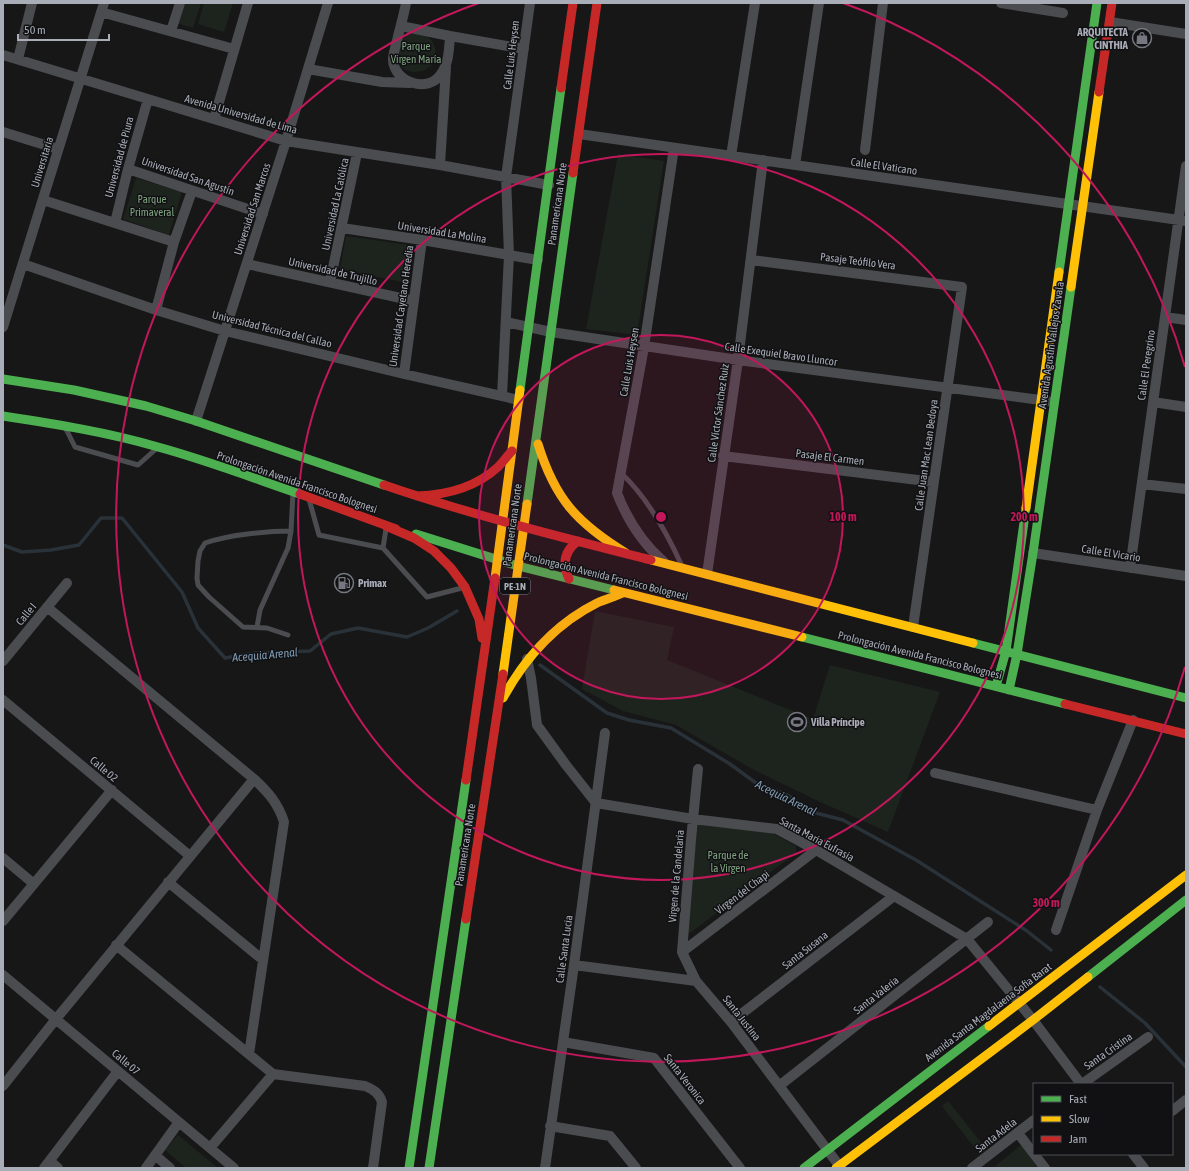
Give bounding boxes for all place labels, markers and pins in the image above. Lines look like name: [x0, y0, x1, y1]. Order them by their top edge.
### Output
place label: ARQUITECTA CINTHIA: [1076, 26, 1129, 51]
shop icon: ARQUITECTA CINTHIA: [1131, 27, 1153, 49]
centre of rings: [654, 510, 668, 524]
fuel station icon: Primax: [333, 572, 355, 594]
place label: Primax: [358, 577, 387, 589]
sports icon: Villa Príncipe: [786, 711, 808, 733]
place label: Villa Príncipe: [810, 716, 865, 728]

